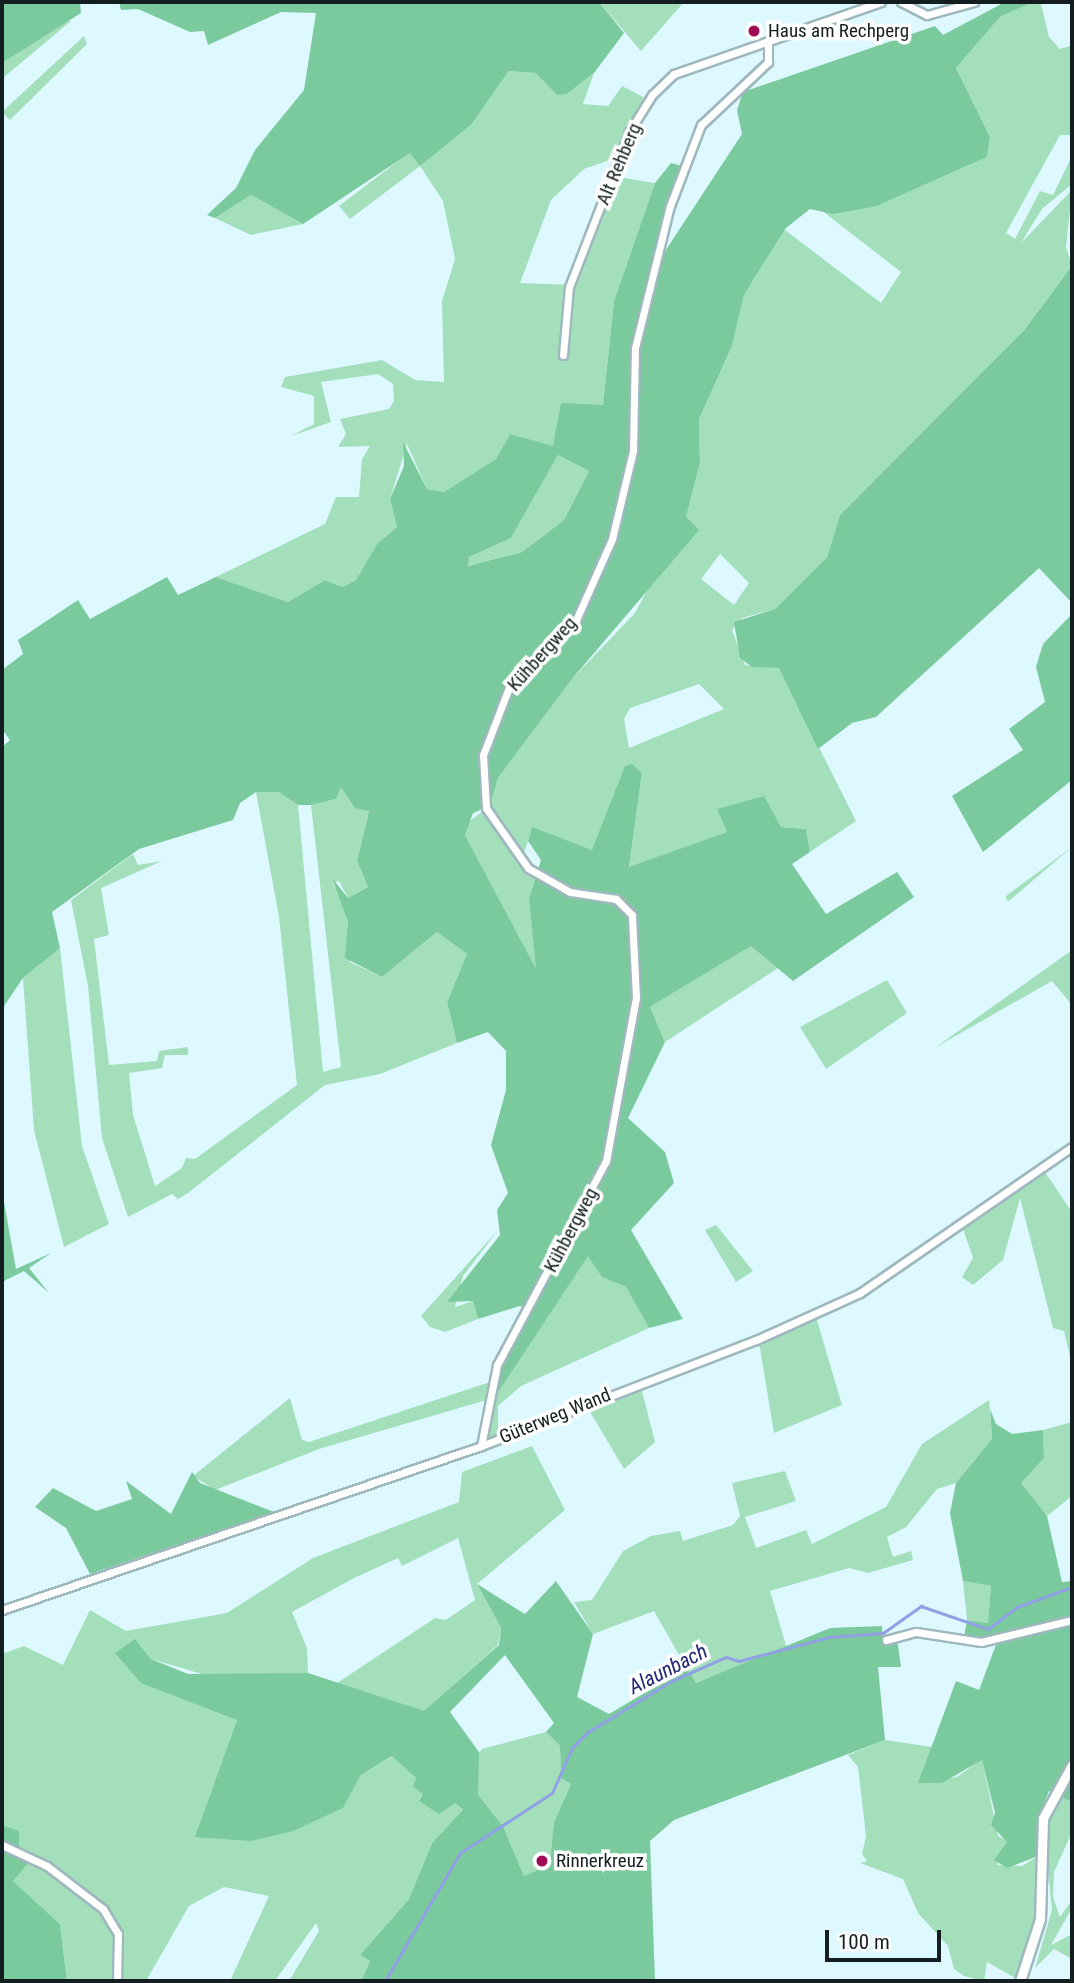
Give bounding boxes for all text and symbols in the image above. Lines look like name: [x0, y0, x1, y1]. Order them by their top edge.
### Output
place label: Haus am Rechperg: [768, 20, 909, 42]
marker: Haus am Rechperg: [746, 23, 762, 39]
street label: Alt Rehberg: [592, 120, 646, 208]
street label: Kühbergweg: [503, 612, 581, 696]
street label: Kühbergweg: [539, 1184, 603, 1276]
street label: Güterweg Wand: [496, 1383, 614, 1449]
water label: Alaunbach: [624, 1638, 712, 1700]
place label: Rinnerkreuz: [556, 1850, 644, 1872]
marker: Rinnerkreuz: [534, 1853, 550, 1869]
scale bar: [829, 1916, 944, 1960]
text: 100 m: [838, 1930, 890, 1954]

